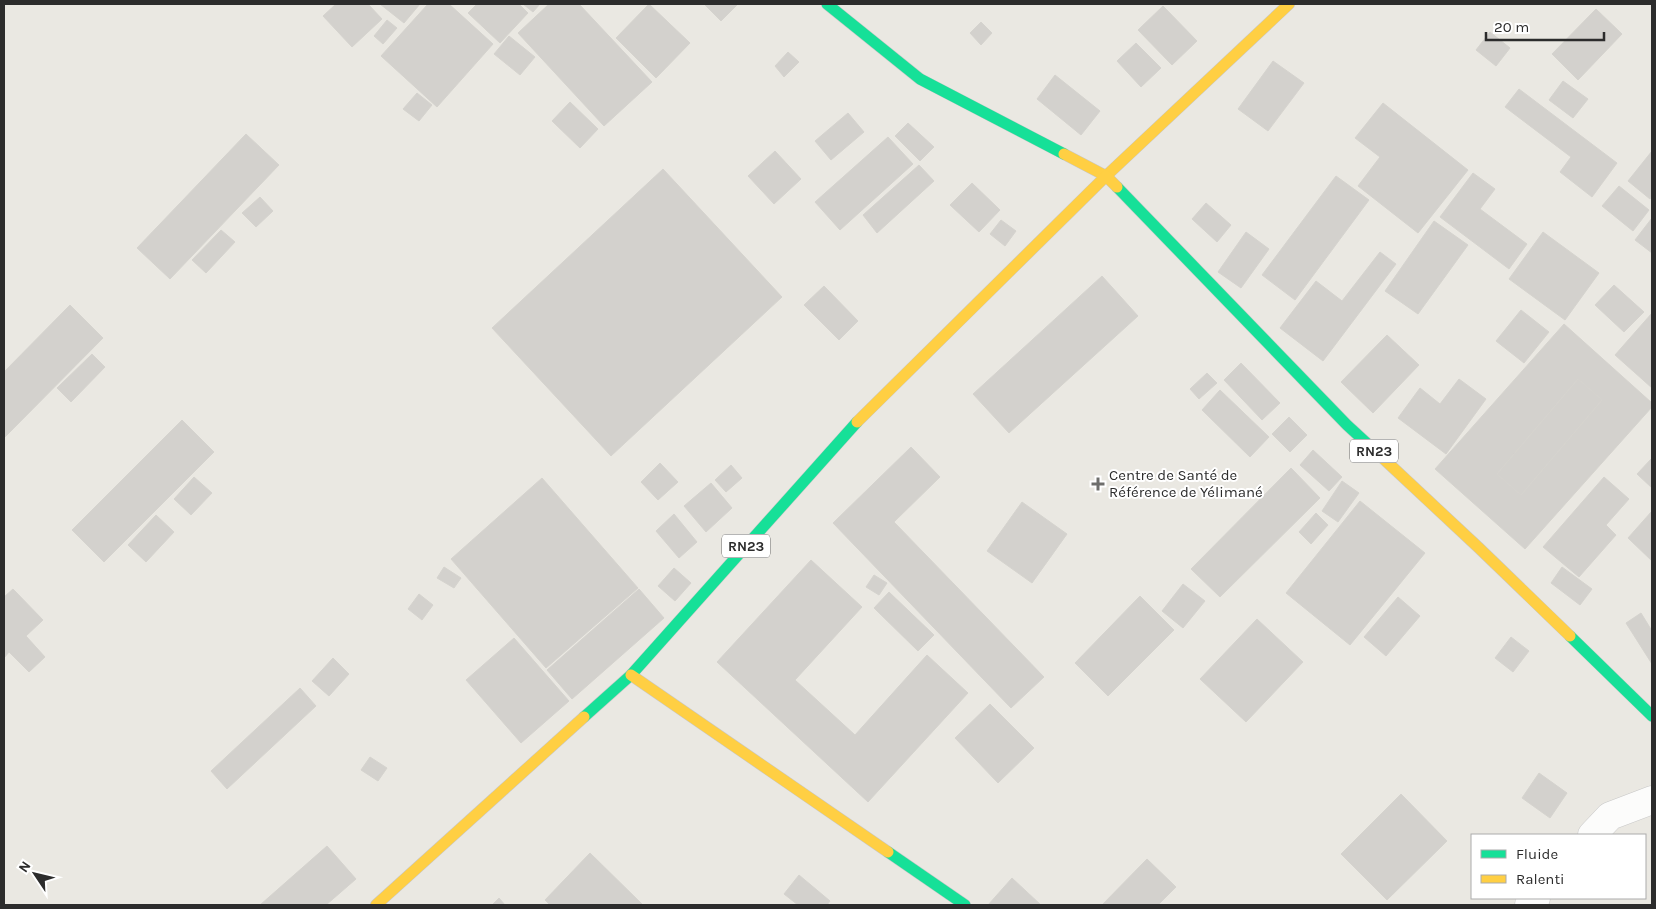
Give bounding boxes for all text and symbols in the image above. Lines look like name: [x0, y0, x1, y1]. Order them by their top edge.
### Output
scale bar: [1486, 10, 1604, 42]
text: 20 m: [1494, 18, 1529, 36]
road number: RN23: [1350, 440, 1398, 462]
place label: Centre de Santé de Référence de Yélimané: [1109, 466, 1263, 501]
marker: Centre de Santé de Référence de Yélimané: [1091, 477, 1105, 491]
road number: RN23: [722, 534, 770, 558]
legend: [1471, 834, 1646, 899]
text: Fluide: [1516, 845, 1558, 863]
north arrow: [10, 849, 60, 899]
text: N: [15, 858, 35, 876]
text: Ralenti: [1516, 870, 1565, 888]

